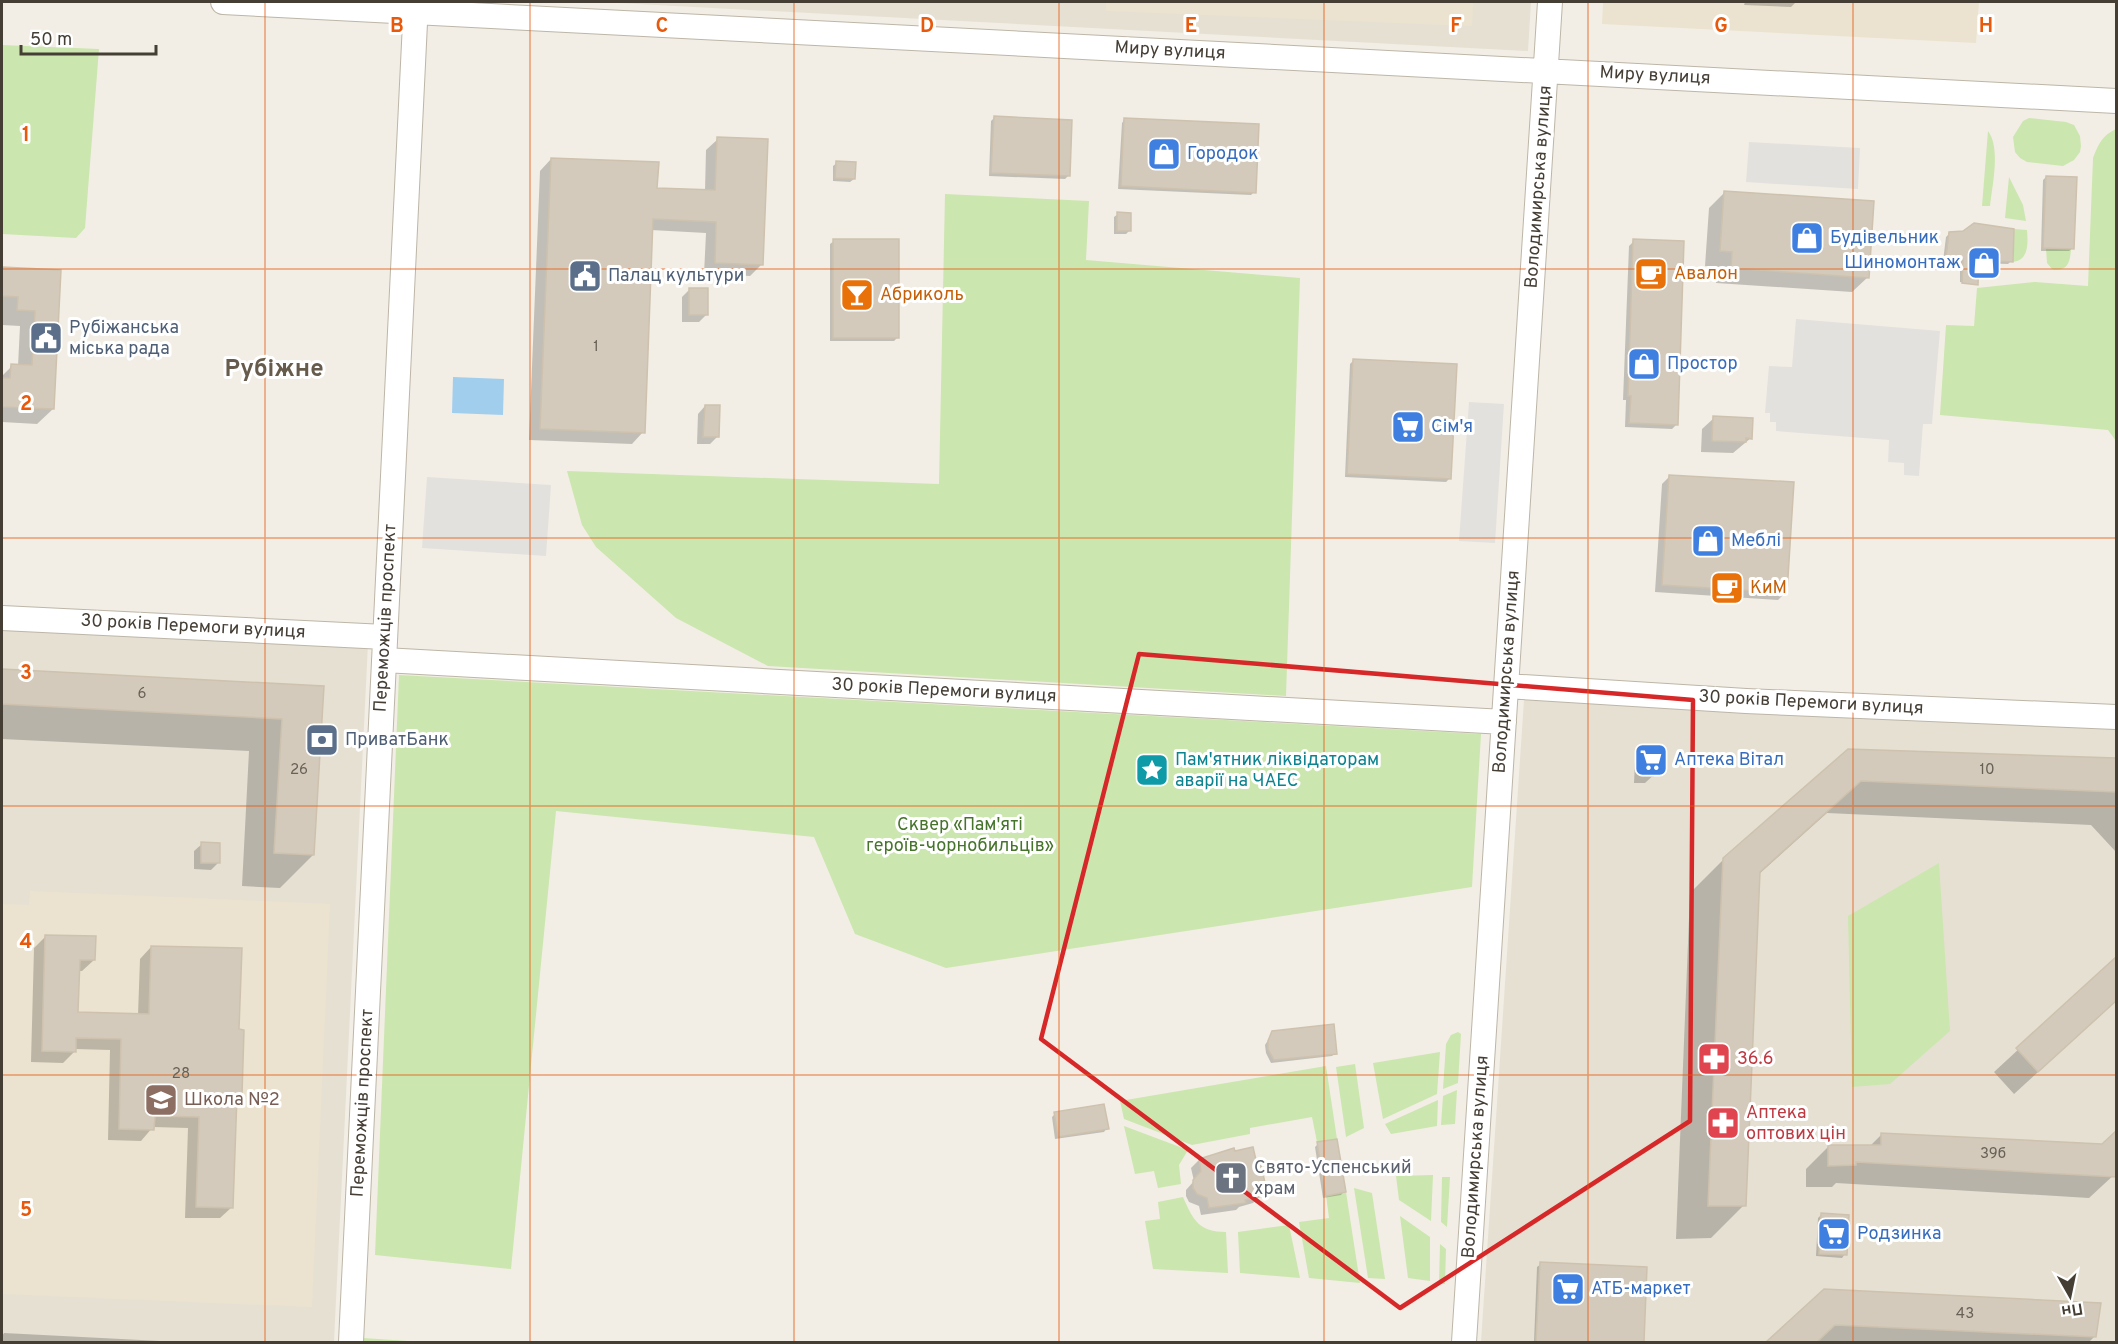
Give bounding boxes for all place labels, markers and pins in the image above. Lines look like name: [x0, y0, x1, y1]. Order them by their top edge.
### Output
shop icon: Городок: [1146, 136, 1182, 172]
place label: Городок: [1187, 143, 1259, 166]
shop icon: Будівельник: [1789, 220, 1825, 256]
place label: Будівельник: [1830, 227, 1939, 250]
shop icon: Шиномонтаж: [1966, 245, 2002, 281]
place label: Шиномонтаж: [1844, 252, 1961, 275]
cafe icon: Авалон: [1633, 256, 1669, 292]
public building icon: Палац культури: [567, 258, 603, 294]
place label: Авалон: [1674, 263, 1738, 286]
place label: Палац культури: [608, 265, 744, 288]
bar icon: Абриколь: [839, 277, 875, 313]
place label: Абриколь: [880, 284, 964, 307]
place label: Рубіжанська міська рада: [69, 317, 179, 361]
public building icon: Рубіжанська міська рада: [28, 320, 64, 356]
shop icon: Простор: [1626, 346, 1662, 382]
place label: Простор: [1667, 353, 1738, 376]
supermarket icon: Сім'я: [1390, 409, 1426, 445]
place label: Сім'я: [1431, 416, 1473, 439]
shop icon: Меблі: [1690, 523, 1726, 559]
place label: Меблі: [1731, 530, 1781, 553]
cafe icon: КиМ: [1709, 570, 1745, 606]
place label: КиМ: [1750, 577, 1787, 600]
bank icon: ПриватБанк: [304, 722, 340, 758]
place label: ПриватБанк: [345, 729, 449, 752]
supermarket icon: Аптека Вітал: [1633, 742, 1669, 778]
place label: Пам'ятник ліквідаторам аварії на ЧАЕС: [1175, 749, 1379, 793]
place label: Аптека Вітал: [1674, 749, 1784, 772]
place icon: Пам'ятник ліквідаторам аварії на ЧАЕС: [1134, 752, 1170, 788]
pharmacy icon: 36.6: [1696, 1041, 1732, 1077]
place label: 36.6: [1737, 1048, 1773, 1071]
school or university icon: Школа №2: [143, 1082, 179, 1118]
place label: Школа №2: [184, 1089, 280, 1112]
place label: Аптека оптових цін: [1746, 1102, 1846, 1146]
pharmacy icon: Аптека оптових цін: [1705, 1105, 1741, 1141]
place label: Свято-Успенський храм: [1254, 1157, 1411, 1201]
church icon: Свято-Успенський храм: [1213, 1160, 1249, 1196]
supermarket icon: Родзинка: [1816, 1216, 1852, 1252]
place label: Родзинка: [1857, 1223, 1941, 1246]
supermarket icon: АТБ-маркет: [1550, 1271, 1586, 1307]
place label: АТБ-маркет: [1591, 1278, 1691, 1301]

